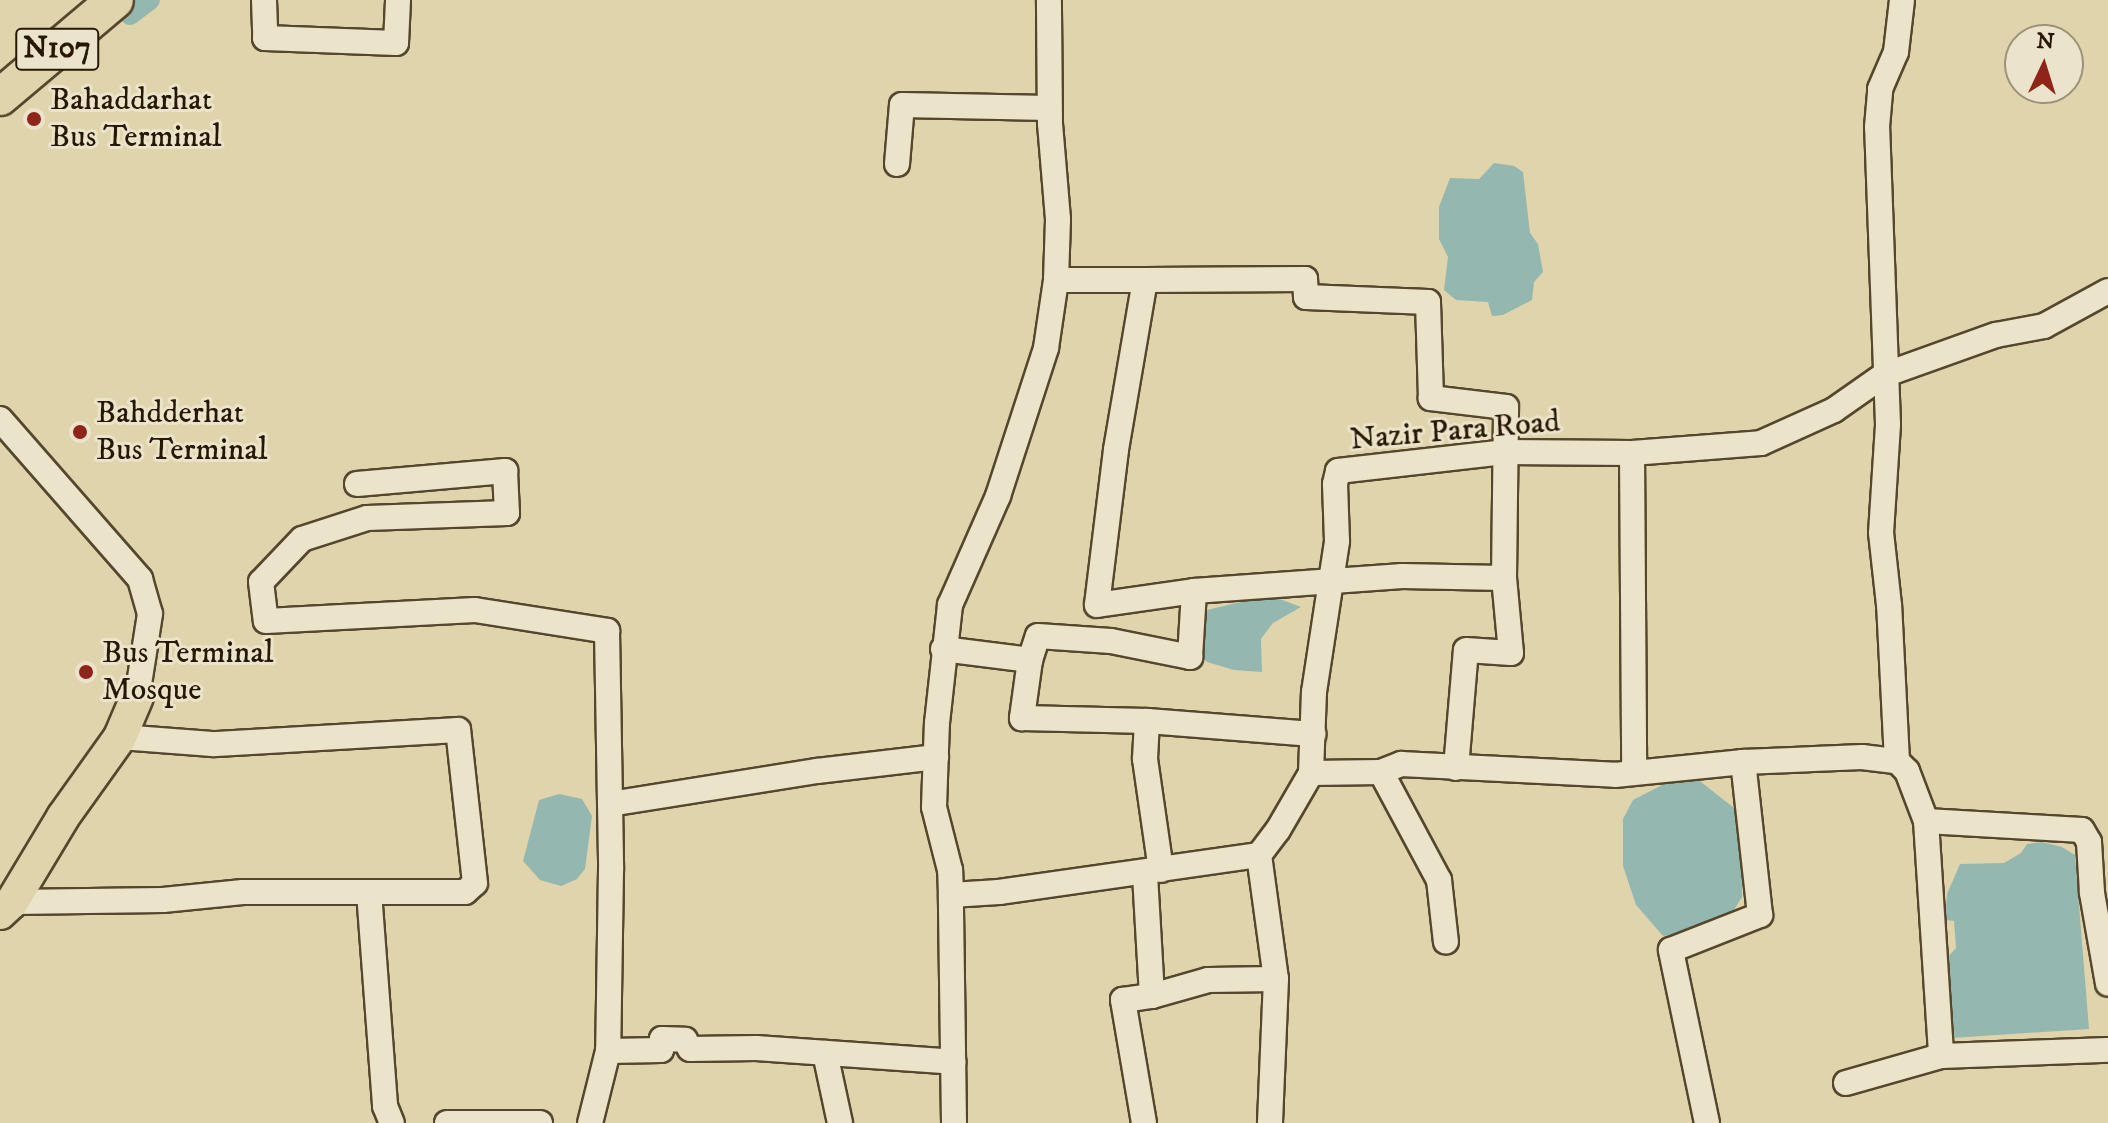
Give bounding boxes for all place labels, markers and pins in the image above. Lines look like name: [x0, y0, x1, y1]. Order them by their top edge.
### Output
place label: Bahaddarhat Bus Terminal: [50, 82, 222, 157]
marker: Bahaddarhat Bus Terminal: [25, 110, 43, 128]
place label: Bahdderhat Bus Terminal: [96, 395, 268, 470]
marker: Bahdderhat Bus Terminal: [71, 423, 89, 441]
place label: Bus Terminal Mosque: [102, 635, 274, 710]
marker: Bus Terminal Mosque: [77, 663, 95, 681]

